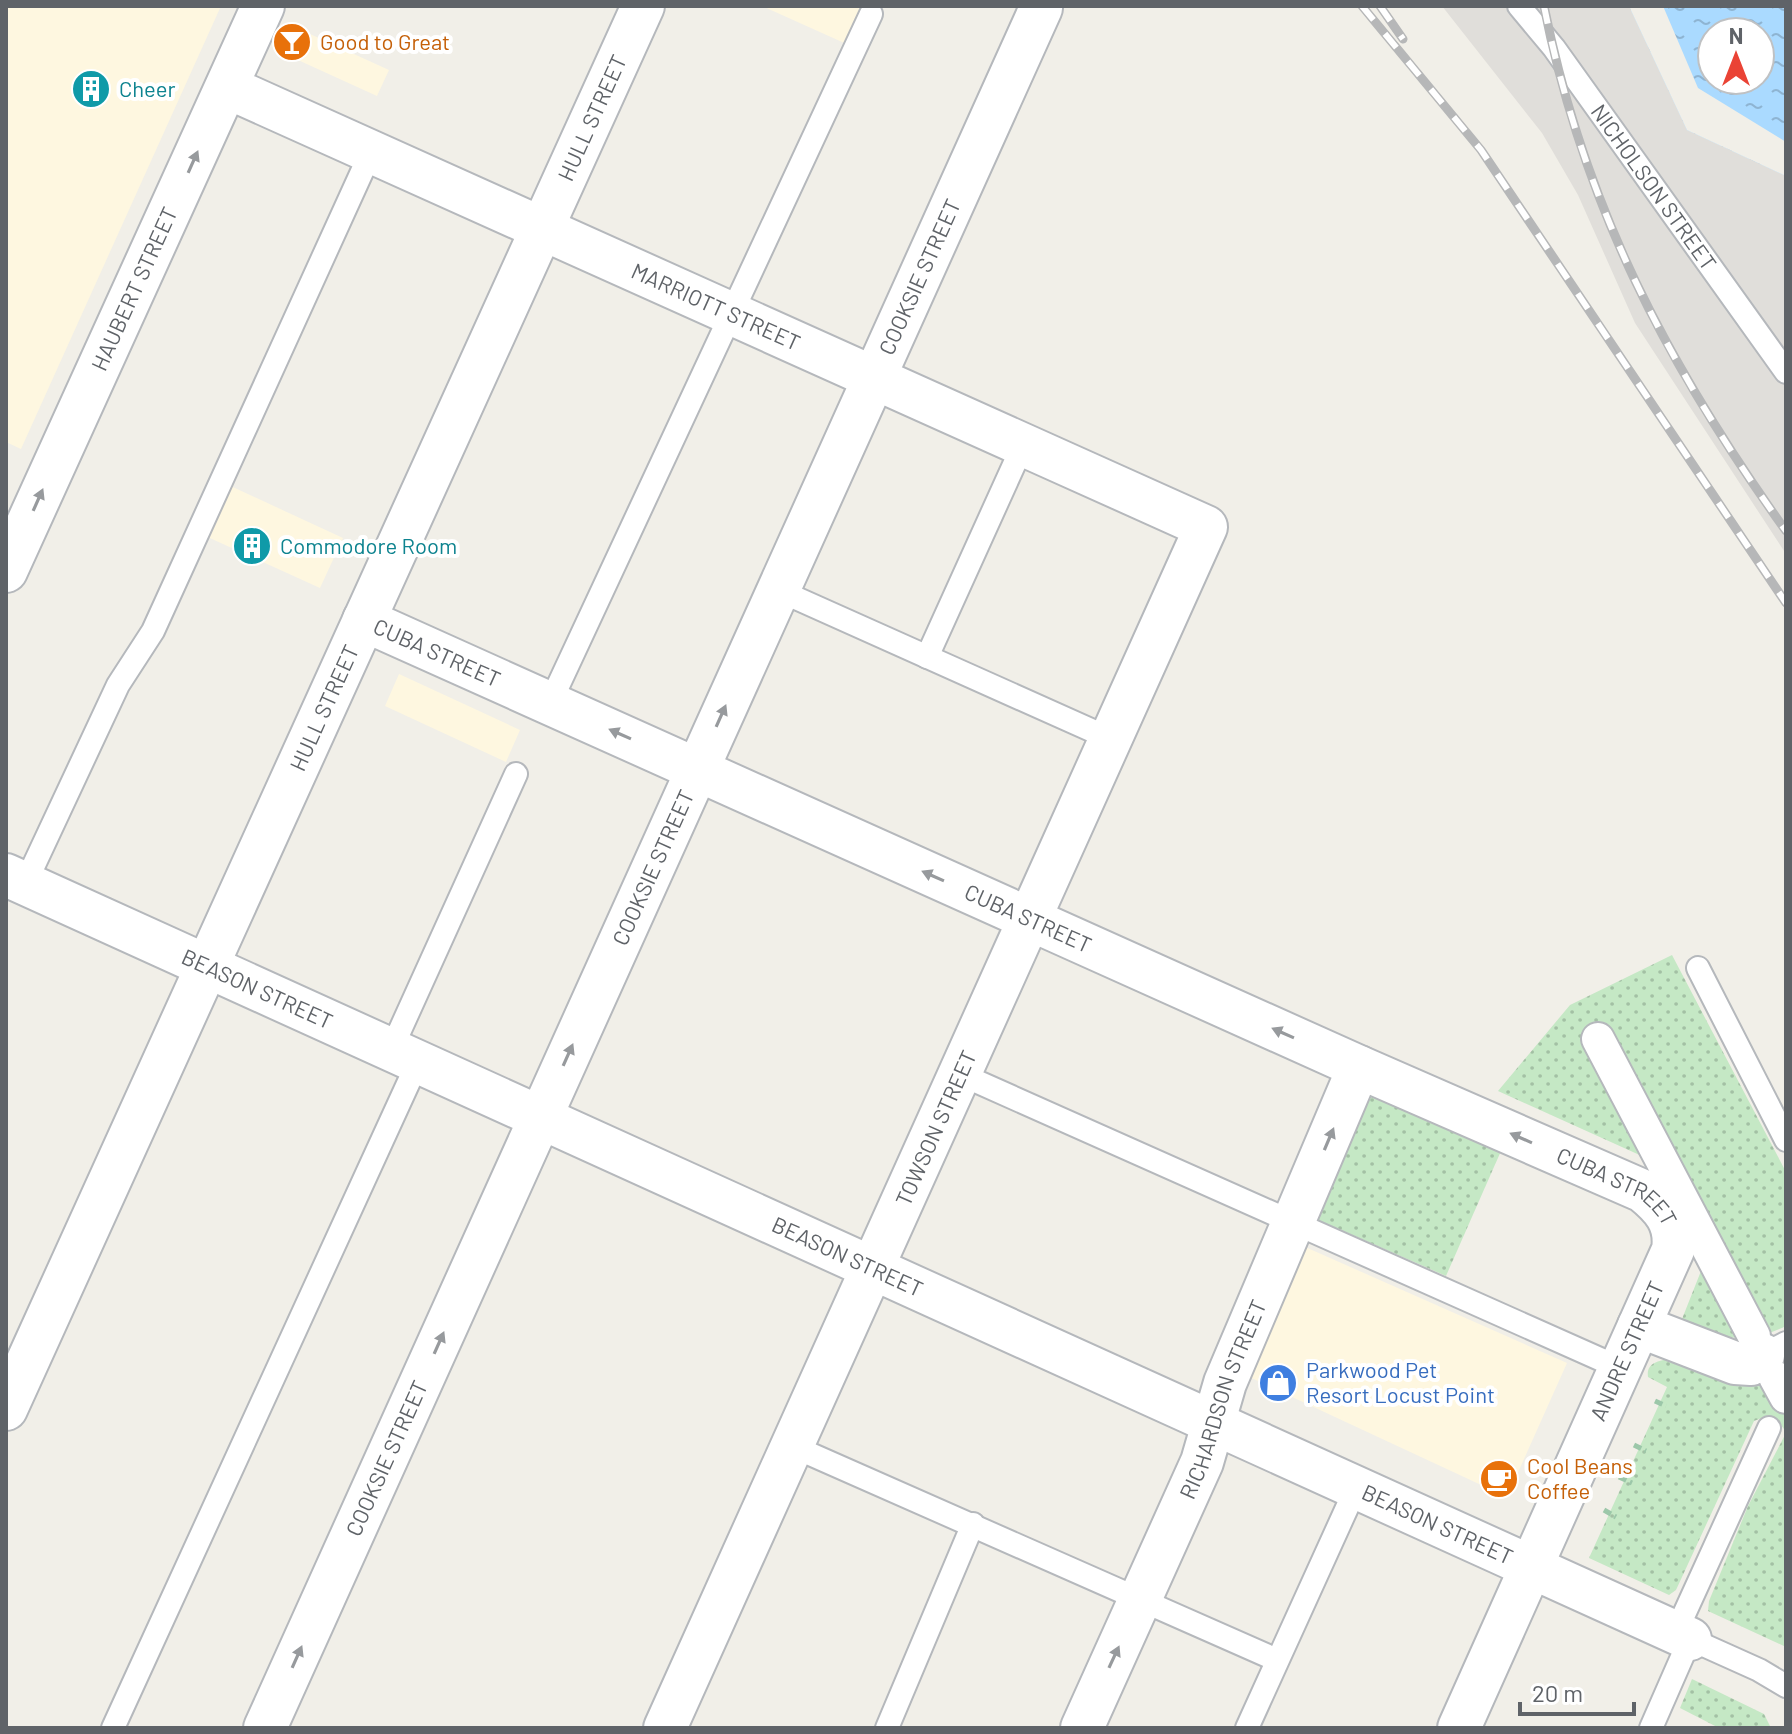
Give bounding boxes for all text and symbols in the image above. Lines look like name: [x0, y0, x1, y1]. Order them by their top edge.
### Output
north arrow: [1696, 16, 1776, 96]
bar icon: Good to Great: [271, 21, 313, 63]
text: N: [1729, 22, 1743, 48]
place label: Good to Great: [320, 28, 450, 54]
street label: HULL STREET: [551, 50, 631, 185]
building icon: Cheer: [70, 68, 112, 110]
place label: Cheer: [119, 75, 176, 101]
street label: NICHOLSON STREET: [1586, 99, 1723, 275]
one-way arrow: [186, 150, 199, 173]
street label: COOKSIE STREET: [872, 195, 965, 358]
street label: HAUBERT STREET: [85, 202, 182, 374]
street label: MARRIOTT STREET: [628, 257, 805, 355]
one-way arrow: [32, 488, 45, 512]
building icon: Commodore Room: [231, 525, 273, 567]
place label: Commodore Room: [280, 532, 457, 558]
street label: CUBA STREET: [370, 612, 505, 692]
street label: HULL STREET: [284, 640, 363, 775]
one-way arrow: [715, 704, 728, 728]
one-way arrow: [608, 728, 631, 741]
street label: COOKSIE STREET: [606, 785, 699, 949]
one-way arrow: [921, 869, 945, 882]
street label: CUBA STREET: [961, 878, 1096, 957]
street label: BEASON STREET: [178, 943, 337, 1034]
one-way arrow: [1271, 1026, 1295, 1040]
one-way arrow: [562, 1043, 575, 1067]
street label: TOWSON STREET: [889, 1046, 981, 1209]
one-way arrow: [1323, 1127, 1336, 1151]
one-way arrow: [1509, 1131, 1533, 1144]
street label: CUBA STREET: [1553, 1141, 1683, 1229]
street label: BEASON STREET: [768, 1210, 927, 1301]
street label: ANDRE STREET: [1584, 1277, 1669, 1424]
street label: RICHARDSON STREET: [1173, 1295, 1271, 1503]
one-way arrow: [432, 1332, 445, 1355]
place label: Parkwood Pet Resort Locust Point: [1306, 1356, 1495, 1407]
shop icon: Parkwood Pet Resort Locust Point: [1257, 1362, 1299, 1404]
street label: COOKSIE STREET: [339, 1376, 432, 1540]
place label: Cool Beans Coffee: [1527, 1452, 1633, 1503]
cafe icon: Cool Beans Coffee: [1478, 1458, 1520, 1500]
street label: BEASON STREET: [1358, 1478, 1518, 1569]
one-way arrow: [290, 1645, 304, 1669]
one-way arrow: [1107, 1645, 1121, 1669]
scale bar: [1520, 1666, 1634, 1716]
text: 20 m: [1532, 1678, 1583, 1707]

